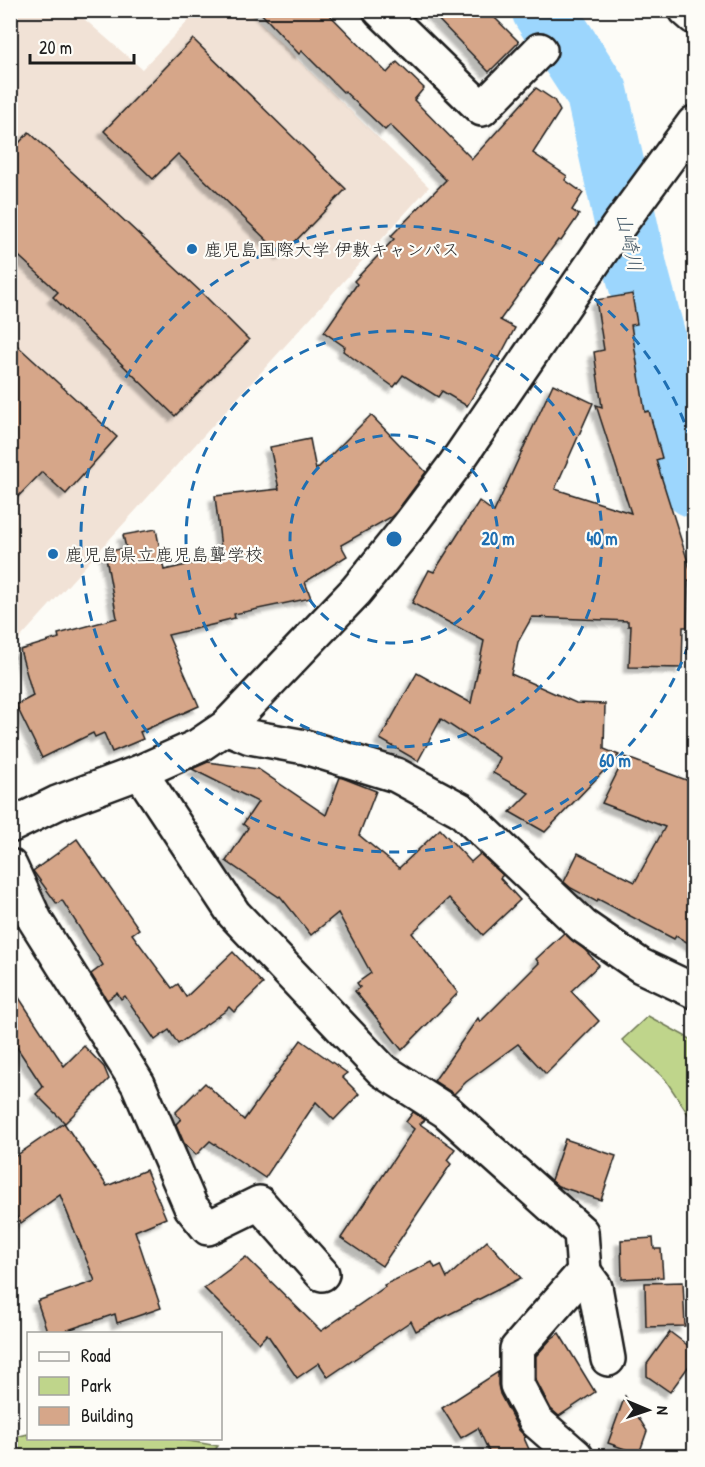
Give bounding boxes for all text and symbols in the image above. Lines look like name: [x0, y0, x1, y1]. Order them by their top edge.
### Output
scale bar: [30, 27, 134, 65]
text: 20 m: [39, 35, 72, 60]
water label: 山崎川: [610, 210, 650, 274]
place label: 鹿児島国際大学 伊敷キャンパス: [204, 237, 459, 262]
marker: 鹿児島国際大学 伊敷キャンパス: [185, 242, 199, 256]
text: 20 m: [482, 526, 514, 551]
text: 40 m: [586, 526, 618, 551]
centre of rings: [384, 529, 404, 549]
place label: 鹿児島県立鹿児島聾学校: [65, 542, 263, 567]
marker: 鹿児島県立鹿児島聾学校: [46, 547, 60, 561]
text: 60 m: [599, 748, 631, 773]
legend: [27, 1332, 222, 1440]
text: Road: [81, 1343, 111, 1368]
text: Park: [81, 1373, 112, 1398]
north arrow: [618, 1380, 678, 1440]
text: Building: [81, 1403, 133, 1428]
text: N: [652, 1406, 674, 1416]

